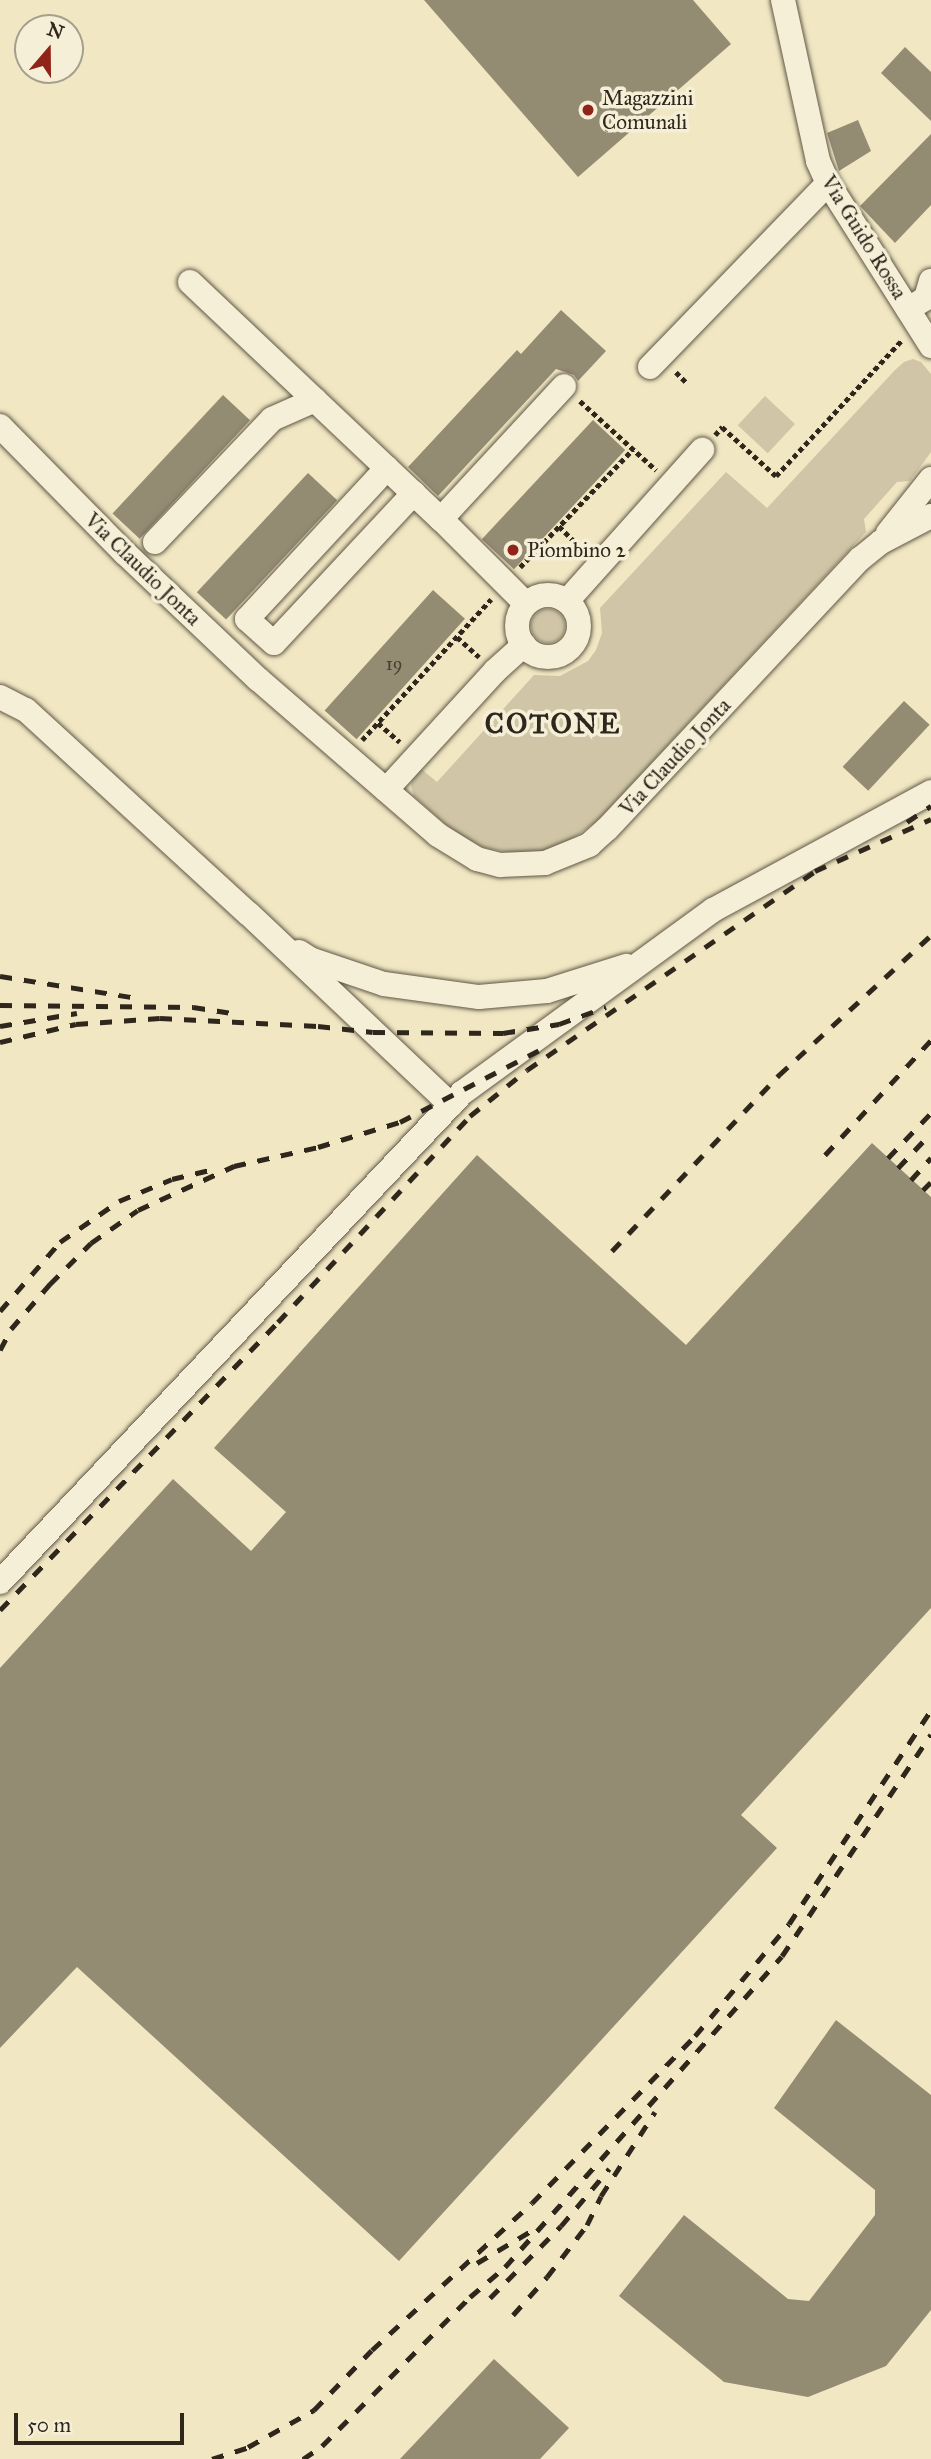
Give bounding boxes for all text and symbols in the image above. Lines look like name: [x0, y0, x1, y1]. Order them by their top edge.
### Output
north arrow: [14, 14, 84, 84]
text: N: [44, 17, 67, 44]
place label: Magazzini Comunali: [602, 85, 694, 135]
marker: Magazzini Comunali: [580, 102, 596, 118]
street label: Via Guido Rossa: [816, 170, 912, 304]
street label: Via Claudio Jonta: [80, 507, 206, 631]
place label: Piombino 2: [527, 537, 626, 563]
marker: Piombino 2: [505, 542, 521, 558]
house number: 19: [386, 653, 402, 675]
street label: Via Claudio Jonta: [614, 693, 736, 821]
district label: COTONE: [486, 707, 620, 741]
scale bar: [18, 2400, 187, 2444]
text: 50 m: [27, 2412, 71, 2438]

